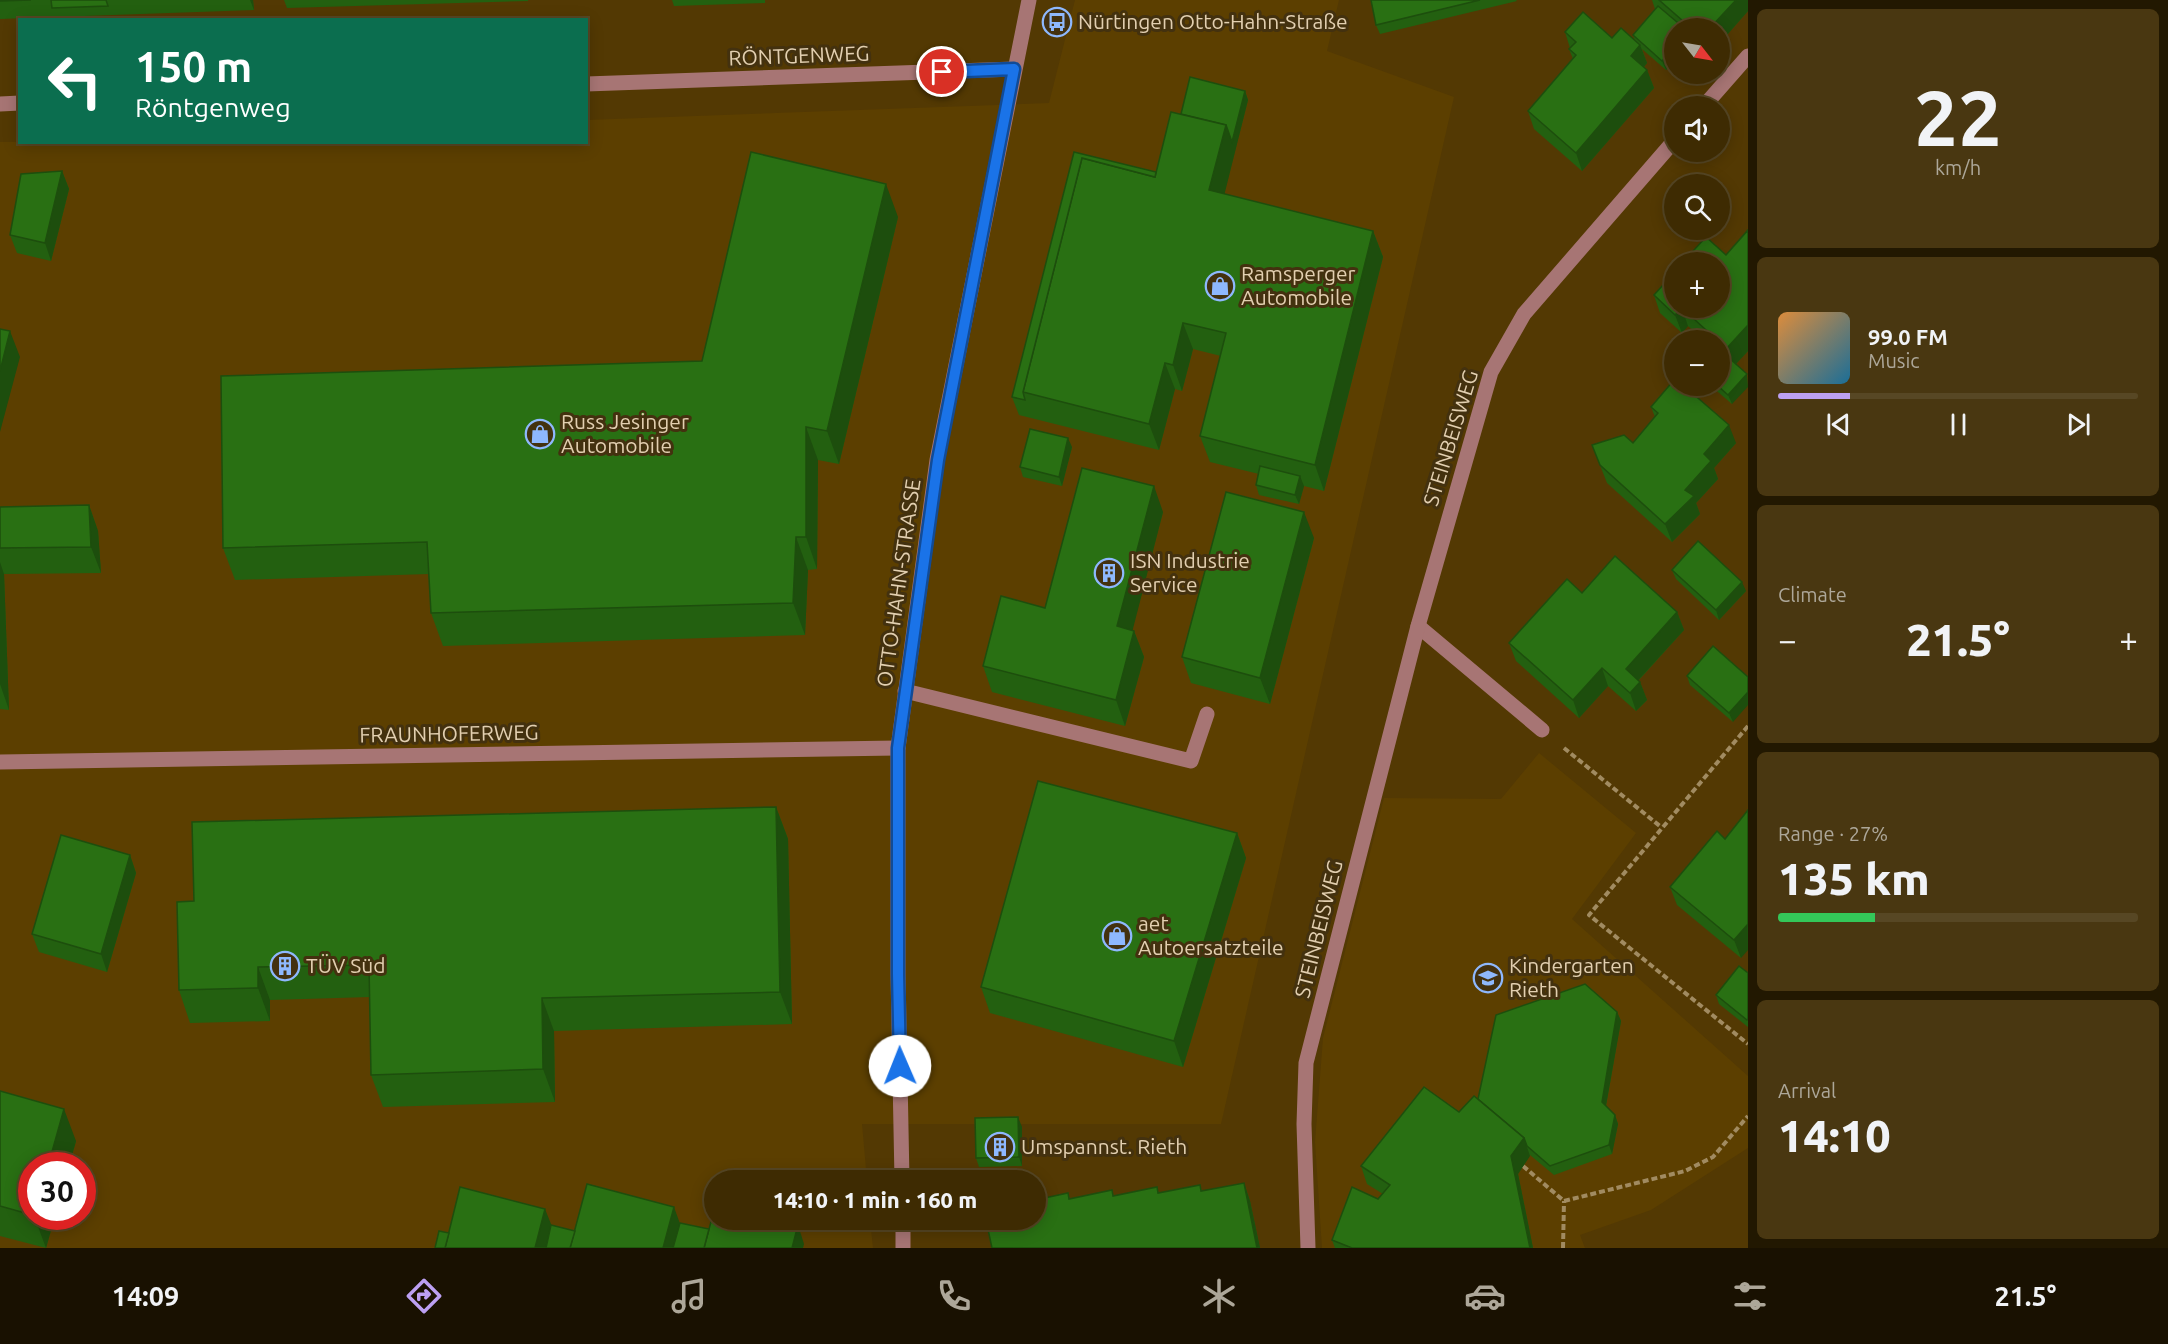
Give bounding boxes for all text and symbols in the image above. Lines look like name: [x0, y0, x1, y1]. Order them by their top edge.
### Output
bus stop icon: Nürtingen Otto-Hahn-Straße: [1041, 6, 1073, 38]
place label: Nürtingen Otto-Hahn-Straße: [1078, 9, 1348, 33]
north arrow: [1664, 18, 1730, 84]
map controls: [1664, 18, 1730, 396]
street label: RÖNTGENWEG: [728, 41, 870, 69]
icon: left: [36, 42, 114, 120]
text: 150 m: [135, 43, 252, 90]
pin: [916, 46, 967, 97]
icon: arrive: [925, 55, 958, 88]
text: 22: [1914, 73, 2002, 161]
text: Röntgenweg: [135, 92, 291, 122]
button: sound: [1664, 96, 1730, 162]
text: km/h: [1935, 156, 1981, 179]
button: search: [1664, 174, 1730, 240]
button: +: [1664, 252, 1730, 318]
place label: Ramsperger Automobile: [1241, 261, 1356, 309]
shop icon: Ramsperger Automobile: [1204, 270, 1236, 302]
text: 99.0 FM: [1868, 324, 1948, 349]
button: −: [1664, 330, 1730, 396]
text: Music: [1868, 349, 1920, 372]
street label: STEINBEISWEG: [1418, 367, 1482, 509]
icon: previous: [1822, 408, 1855, 441]
icon: pause: [1942, 408, 1975, 441]
icon: next: [2062, 408, 2095, 441]
place label: Russ Jesinger Automobile: [561, 409, 689, 457]
shop icon: Russ Jesinger Automobile: [524, 418, 556, 450]
street label: OTTO-HAHN-STRASSE: [872, 477, 925, 688]
place label: ISN Industrie Service: [1130, 548, 1250, 596]
building icon: ISN Industrie Service: [1093, 557, 1125, 589]
text: Climate: [1778, 583, 1847, 606]
text: 21.5°: [1906, 614, 2010, 665]
text: −: [1778, 621, 1797, 658]
text: +: [2119, 621, 2138, 658]
street label: FRAUNHOFERWEG: [359, 719, 539, 747]
text: Range · 27%: [1778, 822, 1888, 845]
text: 135 km: [1778, 853, 1930, 904]
street label: STEINBEISWEG: [1289, 857, 1347, 1000]
place label: aet Autoersatzteile: [1138, 911, 1284, 959]
shop icon: aet Autoersatzteile: [1101, 920, 1133, 952]
building icon: TÜV Süd: [269, 950, 301, 982]
place label: TÜV Süd: [306, 953, 385, 977]
place label: Kindergarten Rieth: [1509, 953, 1634, 1001]
school or university icon: Kindergarten Rieth: [1472, 962, 1504, 994]
position arrow: [868, 1034, 932, 1098]
text: Arrival: [1778, 1079, 1836, 1102]
text: 14:10: [1778, 1110, 1891, 1161]
building icon: Umspannst. Rieth: [984, 1131, 1016, 1163]
place label: Umspannst. Rieth: [1021, 1134, 1187, 1158]
speed limit sign: 30: [18, 1152, 96, 1230]
text: 14:10 · 1 min · 160 m: [773, 1187, 977, 1212]
icon: directions: [403, 1275, 445, 1317]
icon: music: [668, 1275, 710, 1317]
icon: phone: [933, 1275, 975, 1317]
icon: climate: [1198, 1275, 1240, 1317]
icon: car: [1464, 1275, 1506, 1317]
icon: filters: [1729, 1275, 1771, 1317]
text: 14:09: [112, 1281, 179, 1311]
text: 21.5°: [1994, 1281, 2056, 1311]

